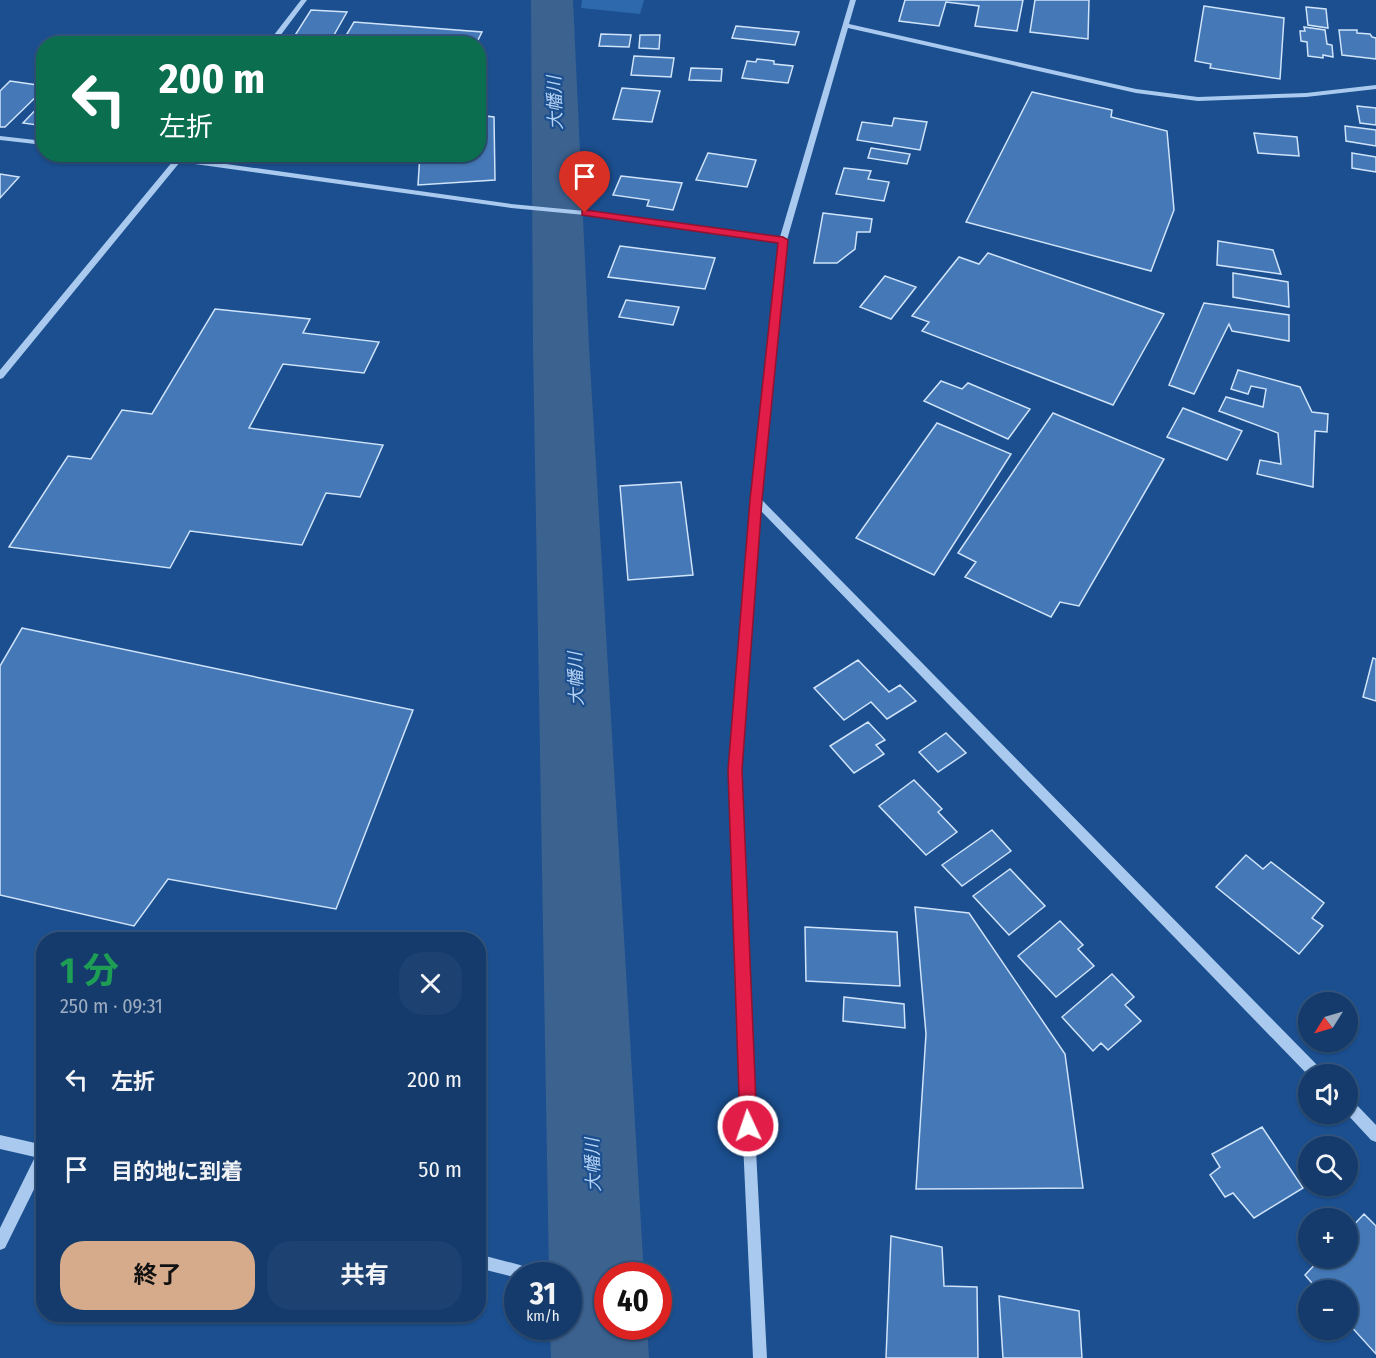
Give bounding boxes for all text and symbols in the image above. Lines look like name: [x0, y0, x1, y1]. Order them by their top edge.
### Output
text: 200 m: [159, 54, 265, 104]
icon: left: [60, 60, 138, 138]
water label: 大幡川: [543, 74, 567, 130]
text: 左折: [159, 111, 213, 143]
pin: [559, 151, 610, 213]
icon: arrive: [568, 160, 601, 193]
water label: 大幡川: [564, 650, 588, 706]
text: 1 分: [60, 949, 119, 993]
button: close: [399, 952, 462, 1015]
north arrow: [1298, 992, 1358, 1052]
map controls: [1298, 992, 1358, 1340]
text: 250 m · 09:31: [60, 994, 163, 1018]
icon: left: [60, 1063, 93, 1096]
button: sound: [1298, 1064, 1358, 1124]
text: 200 m: [407, 1066, 462, 1093]
text: 左折: [111, 1068, 155, 1095]
position arrow: [716, 1094, 780, 1158]
water label: 大幡川: [581, 1136, 605, 1192]
button: search: [1298, 1136, 1358, 1196]
icon: arrive: [60, 1153, 93, 1186]
text: 50 m: [418, 1156, 462, 1183]
text: 目的地に到着: [111, 1158, 243, 1185]
button: +: [1298, 1208, 1358, 1268]
button: 終了: [60, 1241, 255, 1310]
button: 共有: [267, 1241, 462, 1310]
speed limit sign: 40: [594, 1262, 672, 1340]
text: 31: [530, 1276, 556, 1312]
button: −: [1298, 1280, 1358, 1340]
text: km/h: [526, 1307, 560, 1325]

